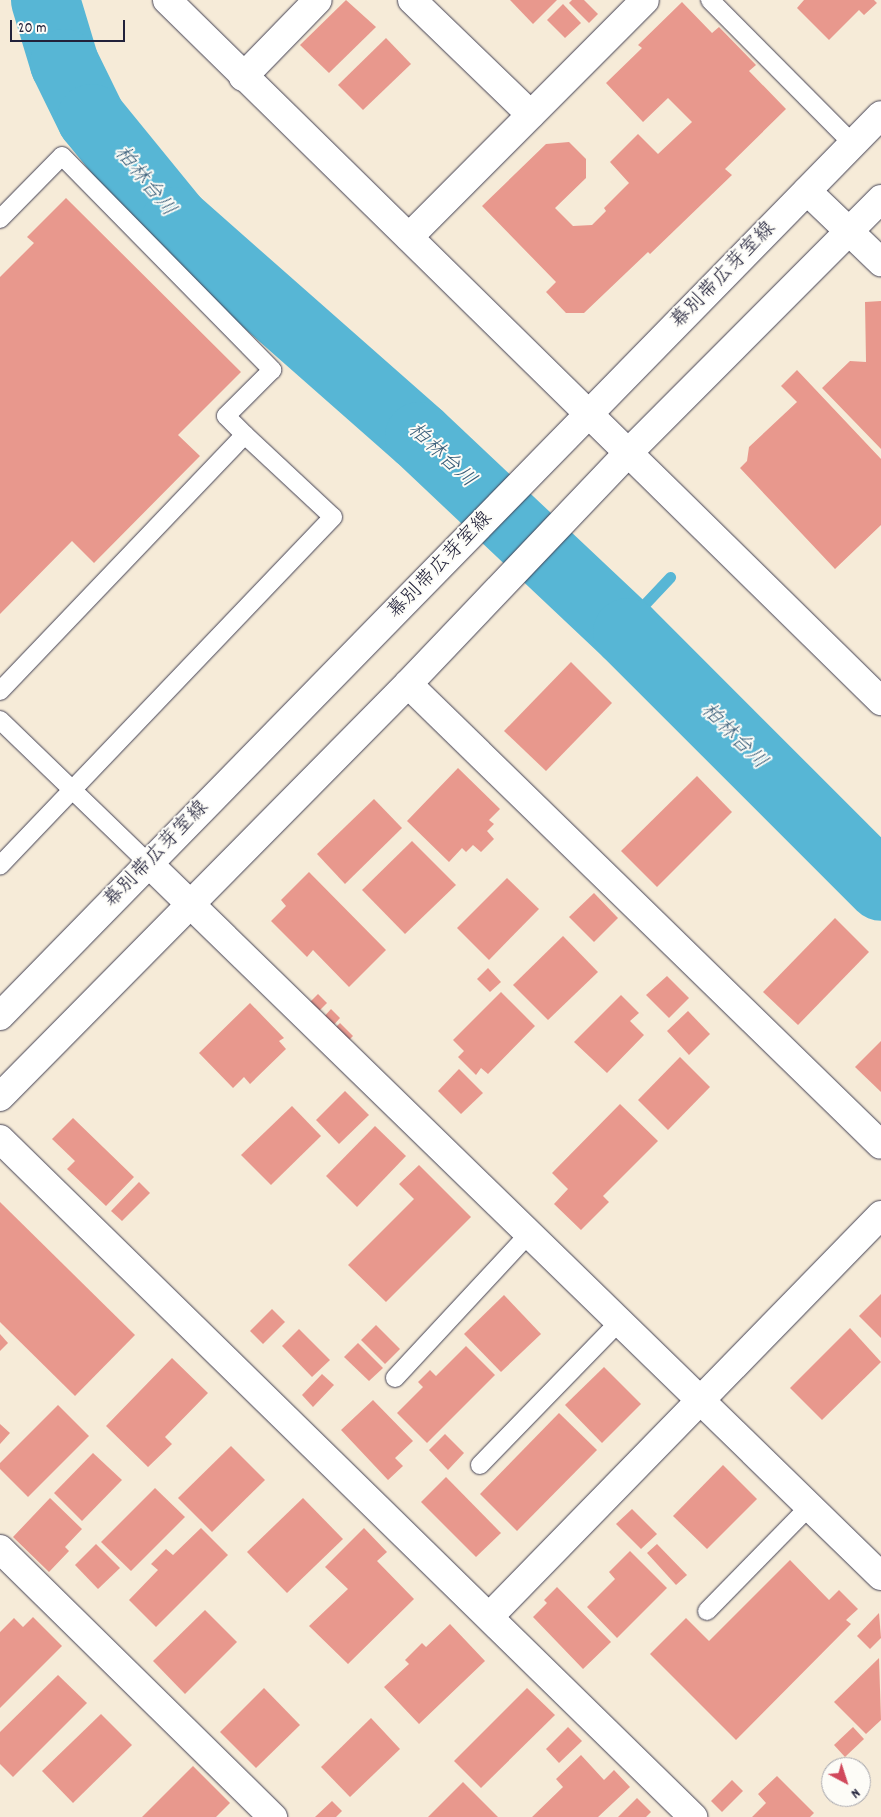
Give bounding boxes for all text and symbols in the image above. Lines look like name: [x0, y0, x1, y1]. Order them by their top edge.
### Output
scale bar: [12, 10, 128, 42]
text: 20 m: [18, 18, 46, 40]
water label: 柏林台川: [108, 141, 180, 223]
street label: 幕別帯広芽室線: [667, 217, 781, 335]
water label: 柏林台川: [402, 418, 480, 494]
street label: 幕別帯広芽室線: [384, 507, 498, 625]
water label: 柏林台川: [694, 698, 772, 776]
street label: 幕別帯広芽室線: [100, 796, 214, 914]
north arrow: [821, 1757, 871, 1807]
text: N: [846, 1783, 864, 1803]

